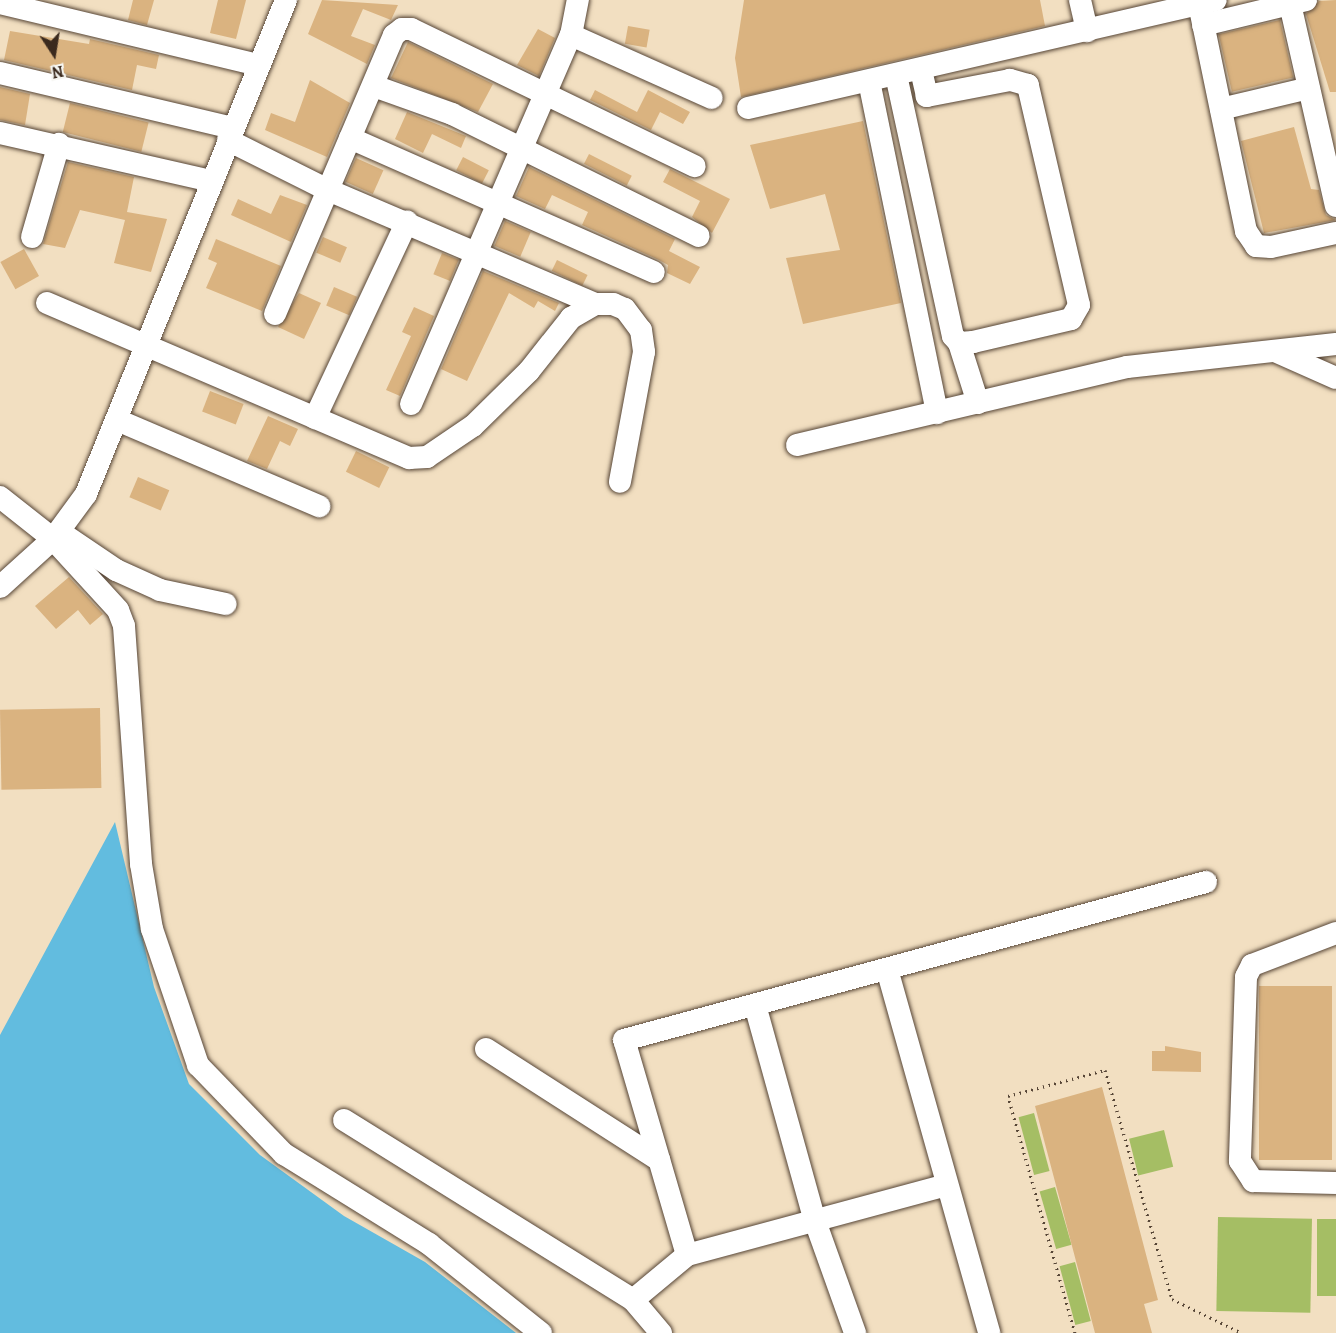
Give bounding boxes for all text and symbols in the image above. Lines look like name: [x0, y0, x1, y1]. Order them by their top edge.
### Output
north arrow: [24, 24, 84, 84]
text: N: [50, 60, 66, 84]

